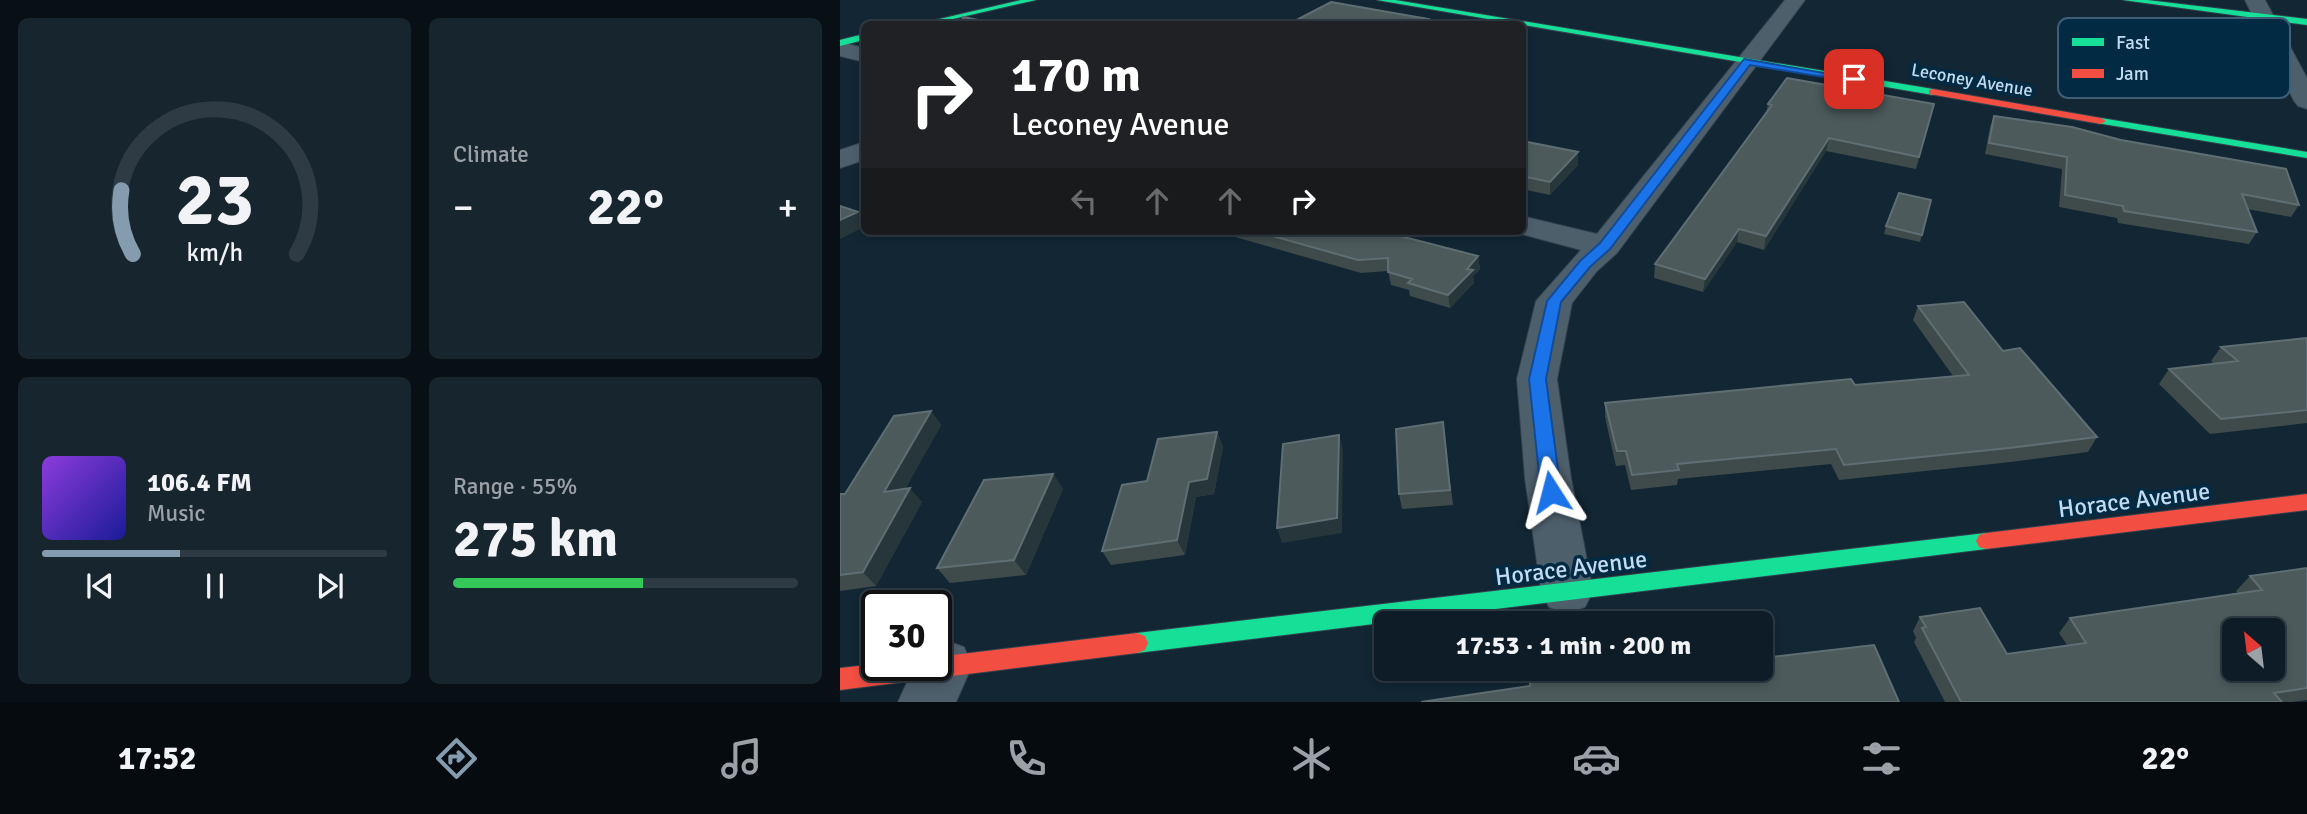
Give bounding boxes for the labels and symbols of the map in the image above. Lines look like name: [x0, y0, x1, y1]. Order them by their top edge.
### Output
legend: [2058, 18, 2290, 98]
text: Fast: [2116, 31, 2150, 55]
pin: [1824, 49, 1884, 109]
street label: Leconey Avenue: [1910, 58, 2034, 102]
text: Jam: [2116, 62, 2149, 86]
position arrow: [1514, 455, 1588, 529]
street label: Horace Avenue: [2056, 476, 2212, 524]
street label: Horace Avenue: [1493, 544, 1649, 592]
speed limit sign: 30: [861, 590, 952, 681]
north arrow: [2222, 618, 2286, 681]

